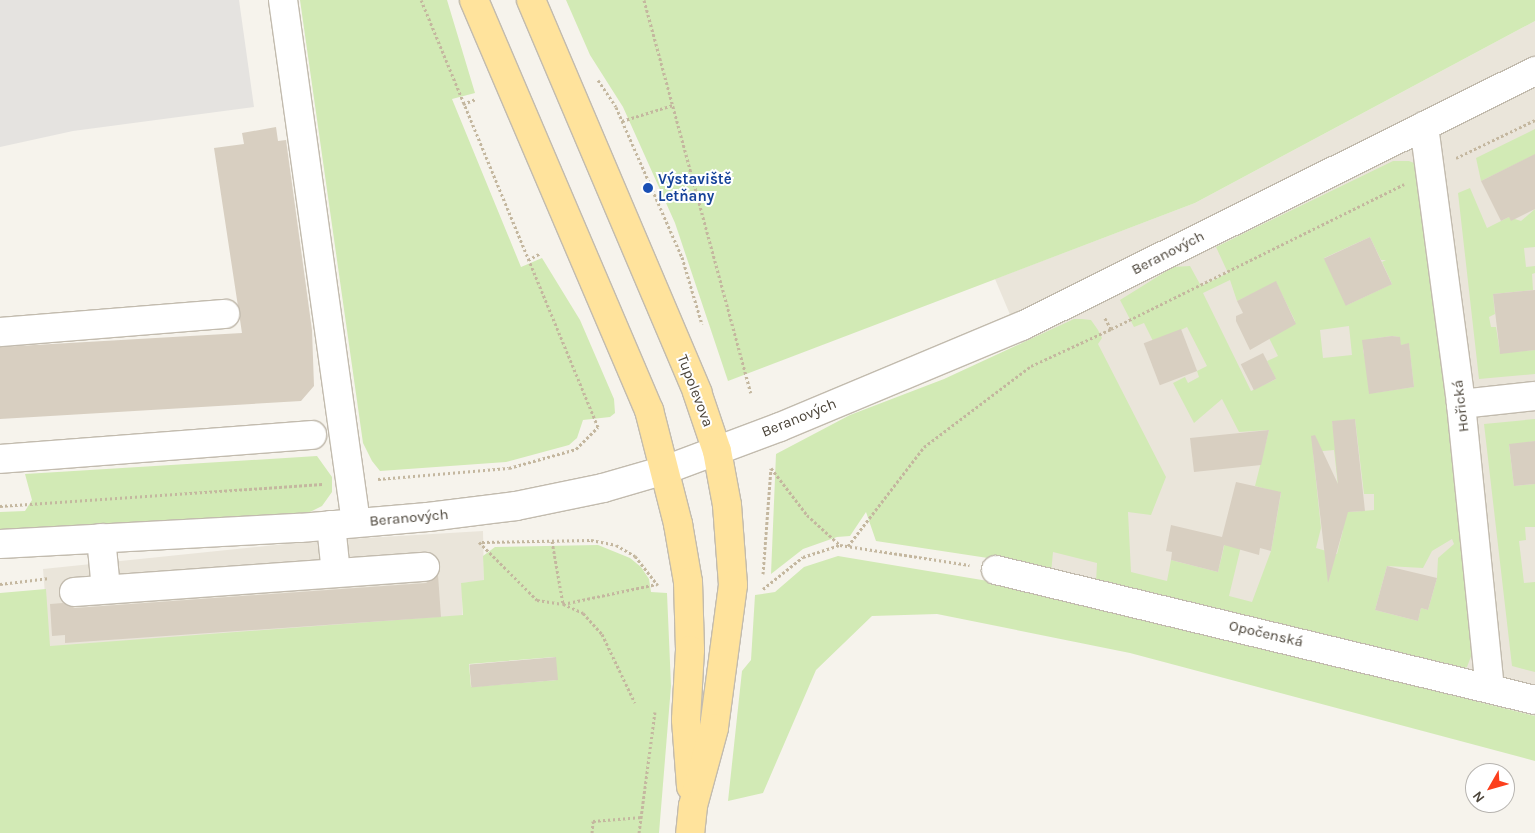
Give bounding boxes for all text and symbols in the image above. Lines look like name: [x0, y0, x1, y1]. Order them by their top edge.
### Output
place label: Výstaviště Letňany: [658, 170, 732, 205]
marker: Výstaviště Letňany: [642, 182, 654, 194]
street label: Beranových: [1129, 227, 1207, 279]
street label: Tupolevova: [673, 352, 717, 430]
street label: Hořická: [1449, 379, 1473, 433]
street label: Beranových: [759, 395, 839, 441]
street label: Beranových: [369, 506, 449, 530]
street label: Opočenská: [1227, 617, 1305, 651]
north arrow: [1465, 763, 1515, 813]
text: N: [1469, 788, 1488, 806]

